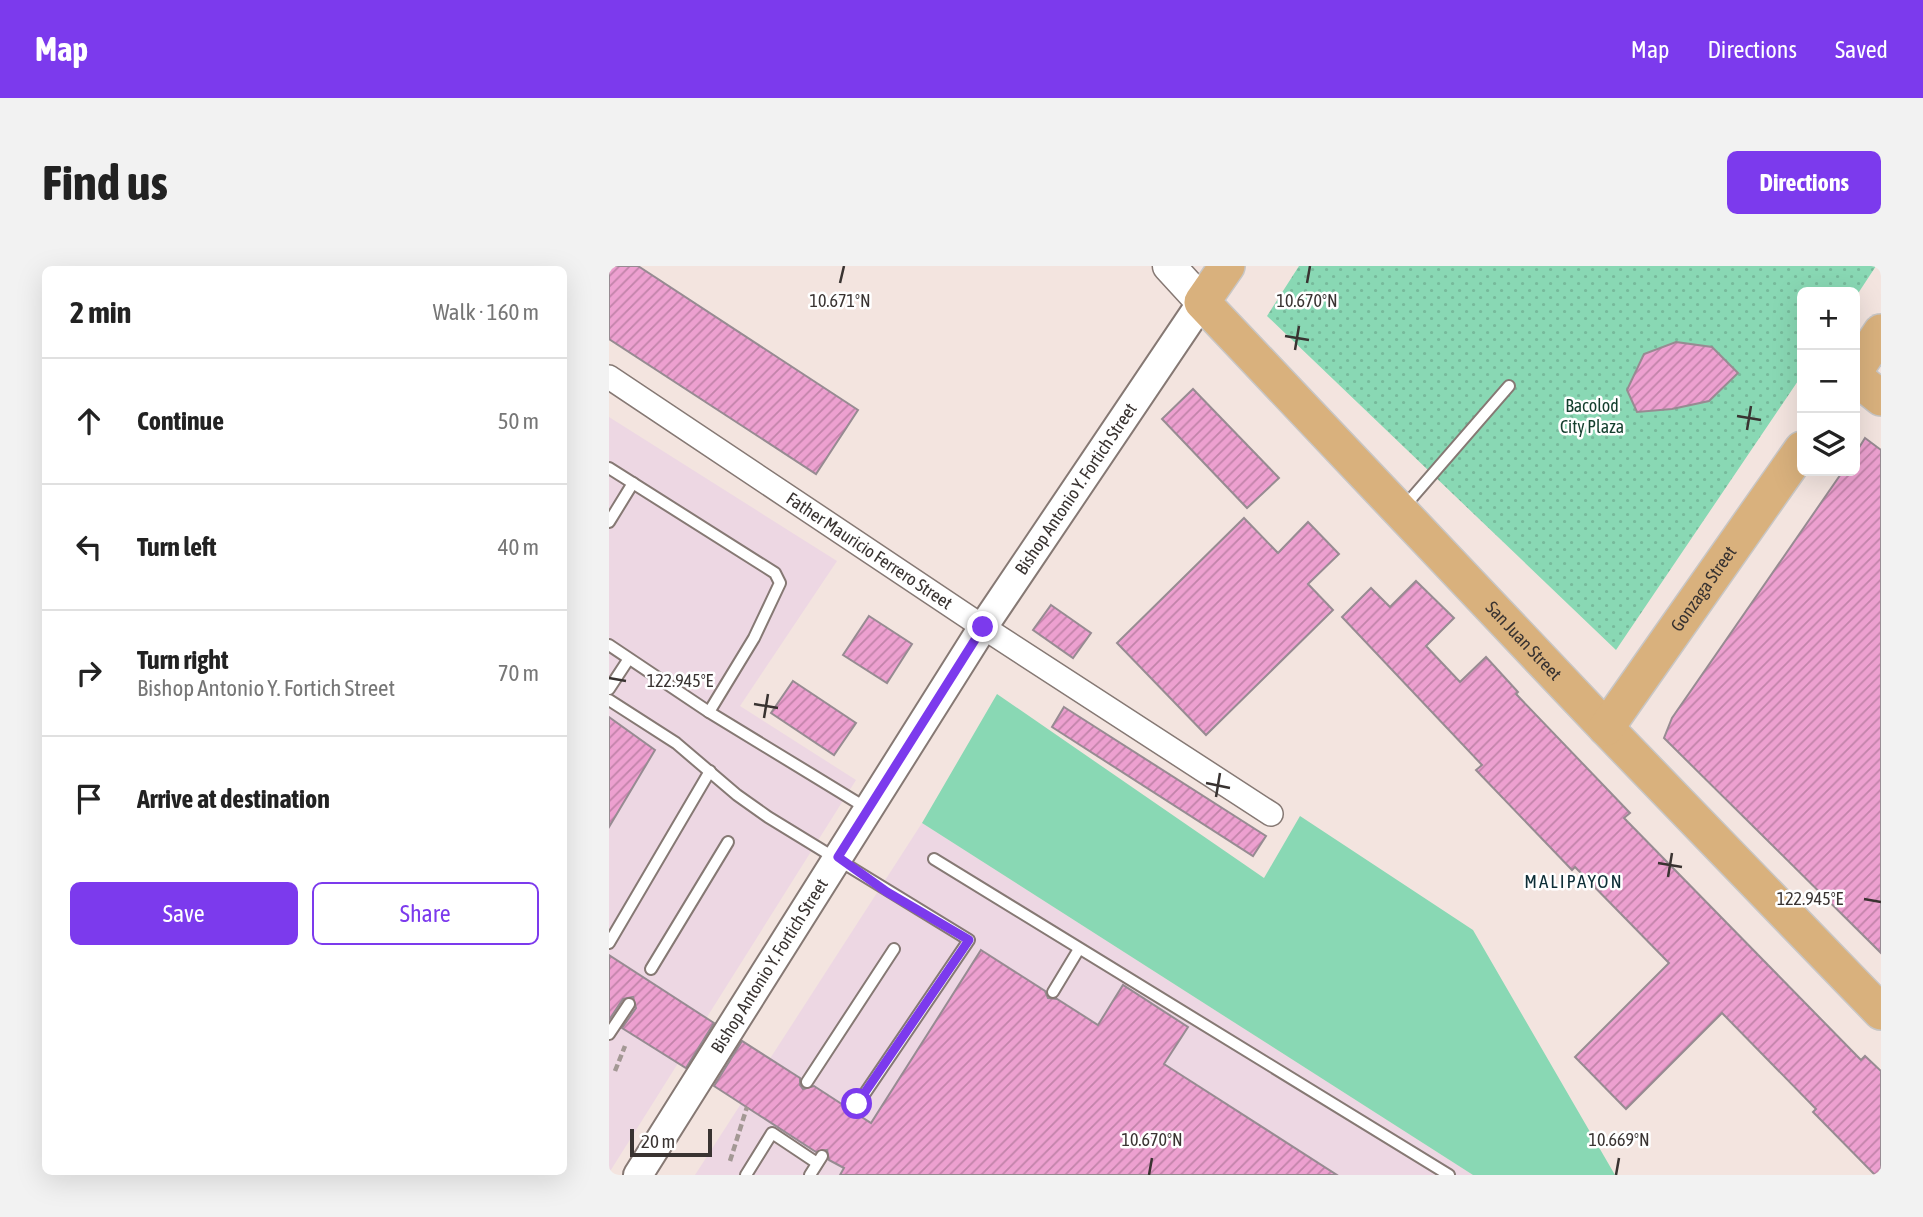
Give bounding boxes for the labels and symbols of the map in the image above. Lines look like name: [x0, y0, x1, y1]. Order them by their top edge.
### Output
text: 10.671°N: [809, 290, 871, 311]
text: 10.670°N: [1276, 290, 1338, 311]
park label: Bacolod City Plaza: [1560, 395, 1624, 437]
street label: Bishop Antonio Y. Fortich Street: [1010, 399, 1141, 578]
street label: Father Mauricio Ferrero Street: [783, 488, 956, 613]
street label: Gonzaga Street: [1666, 542, 1740, 635]
street label: San Juan Street: [1482, 597, 1566, 684]
route end: [967, 611, 998, 642]
text: 122.945°E: [647, 670, 714, 691]
district label: MALIPAYON: [1524, 870, 1624, 892]
street label: Bishop Antonio Y. Fortich Street: [706, 875, 832, 1057]
text: 122.945°E: [1777, 888, 1844, 909]
route start: [841, 1088, 872, 1119]
scale bar: [630, 1126, 712, 1158]
text: 10.670°N: [1121, 1129, 1183, 1150]
text: 10.669°N: [1588, 1129, 1650, 1150]

